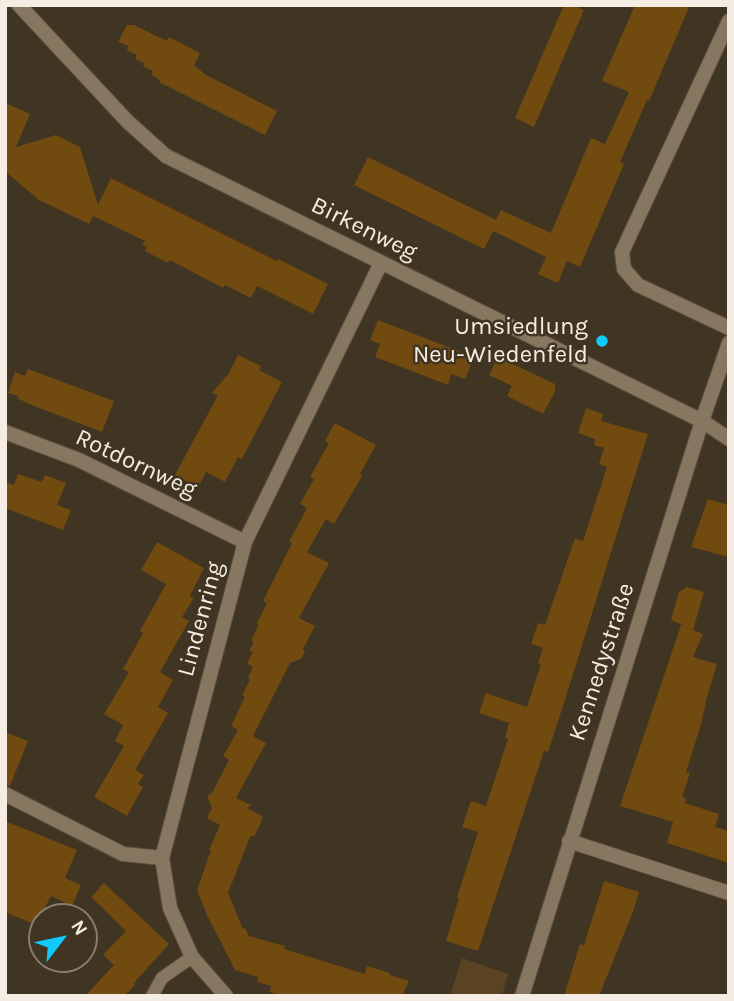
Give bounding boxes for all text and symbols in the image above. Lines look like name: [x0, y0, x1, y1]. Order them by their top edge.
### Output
street label: Birkenweg: [306, 191, 422, 267]
place label: Umsiedlung Neu-Wiedenfeld: [413, 313, 588, 369]
marker: Umsiedlung Neu-Wiedenfeld: [594, 333, 610, 349]
street label: Rotdornweg: [71, 423, 201, 505]
street label: Lindenring: [172, 558, 230, 680]
street label: Kennedystraße: [563, 579, 641, 745]
north arrow: [28, 903, 98, 973]
text: N: [66, 916, 92, 940]

